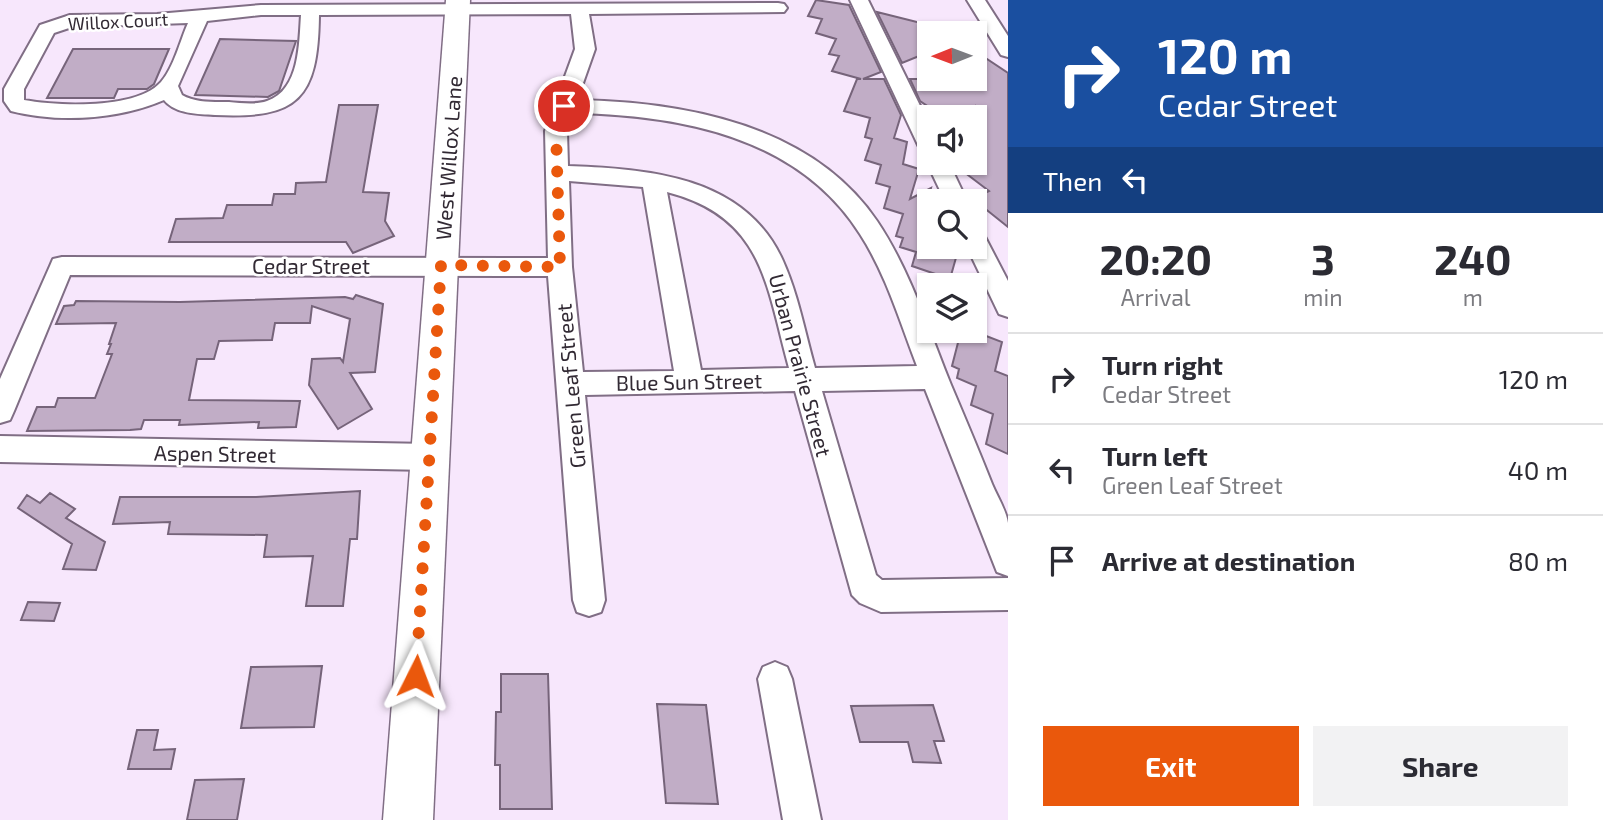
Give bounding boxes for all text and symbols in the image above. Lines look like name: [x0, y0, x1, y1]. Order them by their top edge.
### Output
street label: Willox Court: [67, 7, 169, 35]
north arrow: [917, 21, 987, 91]
map controls: [917, 21, 987, 343]
text: 120 m: [1158, 25, 1292, 84]
icon: right: [1043, 28, 1134, 119]
street label: West Willox Lane: [430, 75, 466, 241]
pin: [534, 76, 594, 136]
text: Cedar Street: [1158, 85, 1338, 123]
icon: arrive: [545, 87, 583, 125]
button: sound: [917, 105, 987, 175]
icon: left: [1116, 161, 1154, 199]
text: Then: [1043, 165, 1102, 196]
button: search: [917, 189, 987, 259]
text: 20:20: [1099, 233, 1212, 283]
text: 3: [1311, 233, 1335, 283]
text: 240: [1434, 233, 1512, 283]
street label: Cedar Street: [252, 253, 370, 278]
street label: Urban Prairie Street: [765, 271, 837, 459]
button: layers: [917, 273, 987, 343]
text: Arrival: [1121, 283, 1191, 311]
text: min: [1303, 283, 1343, 311]
text: m: [1463, 283, 1483, 311]
street label: Green Leaf Street: [550, 303, 590, 469]
text: Turn right: [1102, 349, 1223, 380]
icon: right: [1043, 360, 1081, 398]
text: 120 m: [1499, 363, 1568, 394]
street label: Blue Sun Street: [616, 367, 762, 395]
text: Cedar Street: [1102, 380, 1231, 408]
street label: Aspen Street: [154, 439, 276, 467]
text: Turn left: [1102, 440, 1208, 471]
icon: left: [1043, 451, 1081, 489]
text: 40 m: [1508, 454, 1568, 485]
text: Green Leaf Street: [1102, 471, 1283, 499]
icon: arrive: [1043, 542, 1081, 580]
text: Arrive at destination: [1102, 545, 1355, 576]
text: 80 m: [1508, 545, 1568, 576]
position arrow: [379, 639, 453, 713]
button: Exit: [1043, 726, 1299, 806]
button: Share: [1313, 726, 1568, 806]

